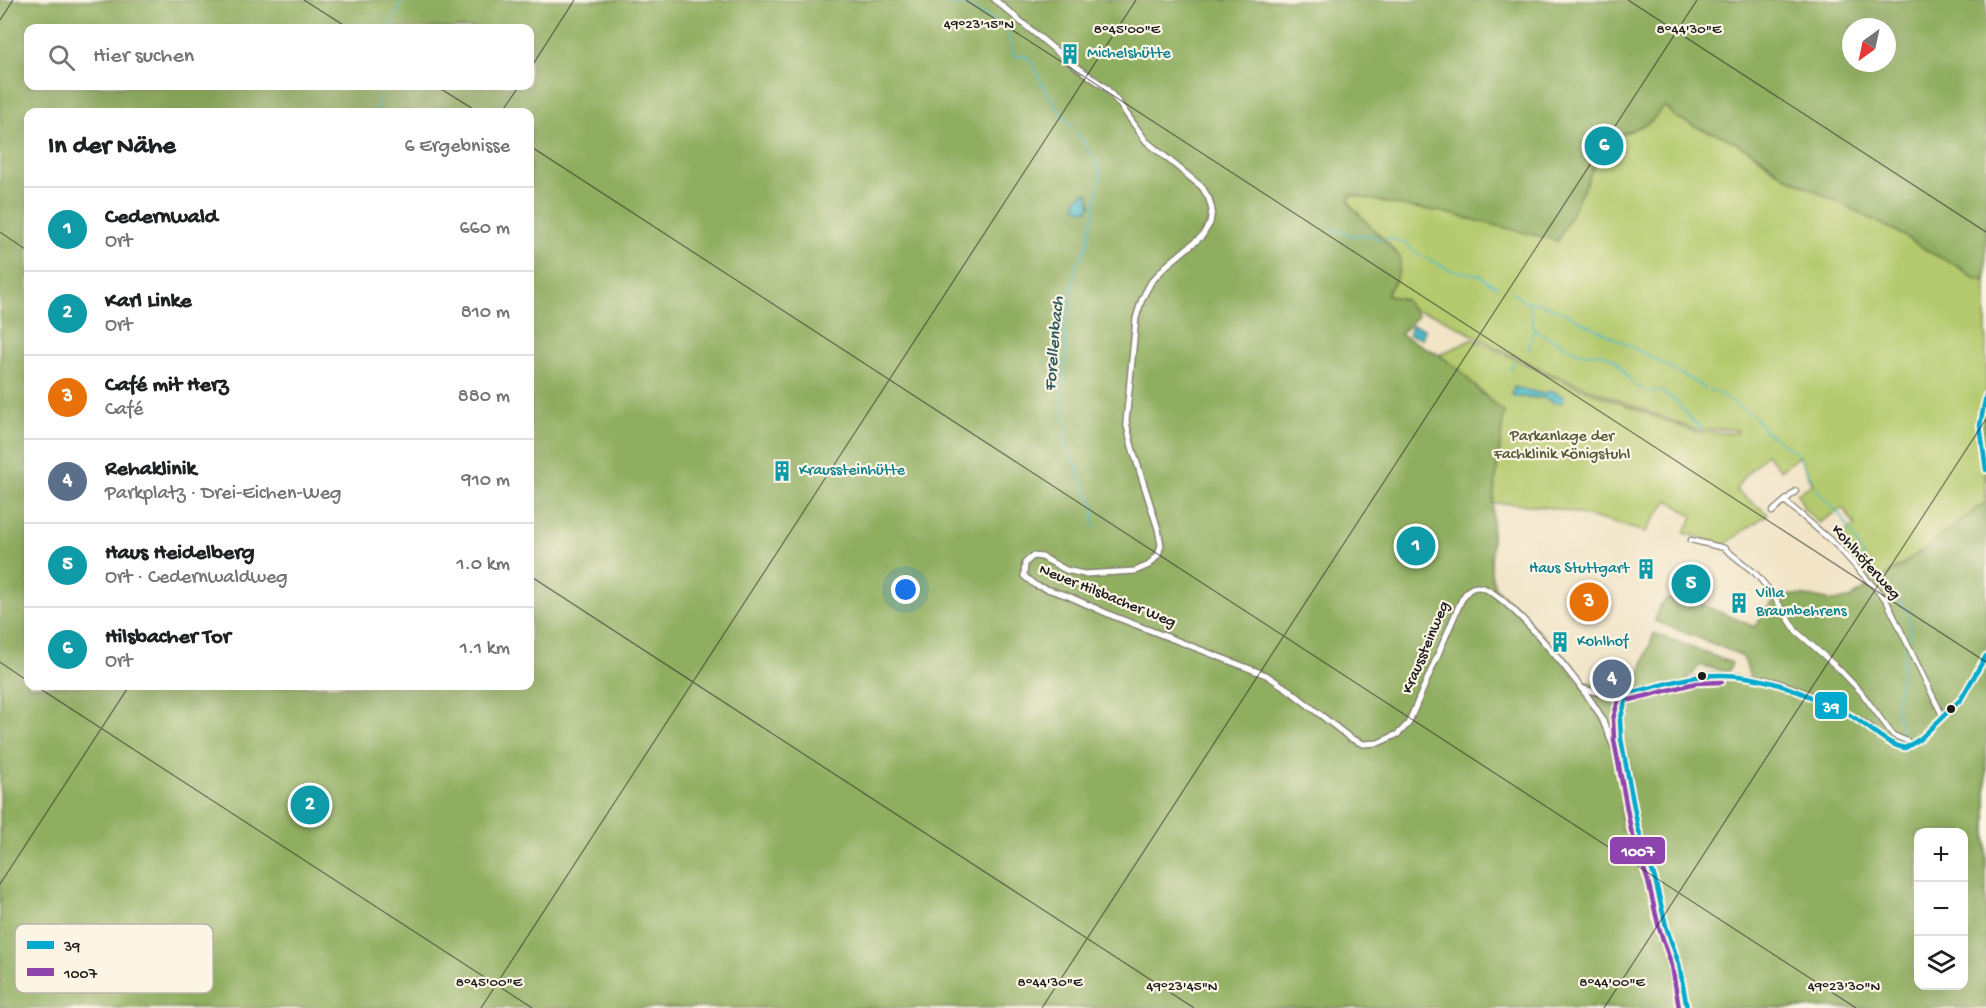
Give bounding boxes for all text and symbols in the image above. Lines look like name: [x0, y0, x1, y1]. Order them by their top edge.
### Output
text: 49°23'15"N: [944, 16, 1014, 34]
north arrow: [1842, 18, 1896, 72]
text: 8°45'00"E: [1094, 21, 1161, 39]
text: 8°44'30"E: [1657, 21, 1722, 39]
search box: [24, 24, 534, 90]
icon: search: [45, 41, 78, 74]
building icon: Michelshütte: [1058, 42, 1082, 66]
text: Hier suchen: [93, 44, 194, 70]
place label: Michelshütte: [1087, 45, 1171, 64]
pin: 6: [1584, 124, 1624, 168]
text: In der Nähe: [48, 132, 176, 163]
text: 6 Ergebnisse: [404, 136, 510, 159]
text: Cedernwald: [105, 205, 218, 231]
text: 1: [63, 218, 72, 241]
text: 660 m: [459, 218, 510, 241]
text: Ort: [105, 231, 132, 254]
text: Karl Linke: [105, 289, 192, 315]
water label: Forellenbach: [1040, 295, 1070, 392]
text: 2: [63, 302, 72, 325]
text: 810 m: [461, 302, 510, 325]
text: Ort: [105, 315, 132, 338]
text: Café mit Herz: [105, 373, 228, 399]
text: 3: [62, 386, 73, 409]
text: 880 m: [458, 386, 510, 409]
text: Café: [105, 399, 143, 422]
park label: Parkanlage der Fachklinik Königstuhl: [1493, 428, 1630, 465]
text: Rehaklinik: [105, 457, 196, 483]
building icon: Kraussteinhütte: [770, 459, 794, 483]
place label: Kraussteinhütte: [799, 462, 906, 481]
text: 4: [63, 470, 72, 493]
text: 910 m: [462, 470, 510, 493]
text: Parkplatz · Drei-Eichen-Weg: [105, 483, 341, 506]
street label: Kohlhöferweg: [1826, 521, 1904, 605]
pin: 1: [1396, 524, 1436, 568]
text: Haus Heidelberg: [105, 541, 254, 567]
text: 5: [62, 554, 73, 577]
text: 1.0 km: [456, 554, 510, 577]
building icon: Haus Stuttgart: [1634, 557, 1658, 581]
place label: Haus Stuttgart: [1529, 560, 1630, 579]
street label: Neuer Hilsbacher Weg: [1036, 561, 1178, 633]
pin: 5: [1672, 562, 1710, 606]
text: Ort · Cedernwaldweg: [105, 567, 288, 590]
your location: [891, 575, 920, 604]
pin: 3: [1570, 580, 1608, 624]
place label: Villa Braunbehrens: [1755, 585, 1848, 622]
building icon: Villa Braunbehrens: [1727, 591, 1751, 615]
street label: Kraussteinweg: [1399, 599, 1455, 697]
text: Hilsbacher Tor: [105, 625, 230, 651]
building icon: Kohlhof: [1548, 630, 1572, 654]
place label: Kohlhof: [1577, 633, 1629, 652]
text: 6: [62, 638, 73, 661]
text: 1.1 km: [460, 638, 510, 661]
text: Ort: [105, 651, 132, 674]
pin: 4: [1592, 656, 1632, 702]
unlabelled marker: [1696, 670, 1708, 682]
line badge: 39: [1814, 691, 1848, 720]
text: 39: [1822, 700, 1839, 719]
unlabelled marker: [1945, 703, 1957, 715]
pin: 2: [290, 782, 330, 828]
map controls: [1914, 828, 1968, 990]
button: +: [1914, 828, 1968, 882]
line badge: 1007: [1609, 836, 1666, 865]
text: 1007: [1621, 844, 1655, 863]
button: −: [1914, 882, 1968, 936]
legend: [15, 924, 213, 993]
button: layers: [1914, 936, 1968, 990]
text: 39: [63, 939, 80, 958]
text: 1007: [63, 966, 98, 985]
text: 8°45'00"E: [456, 974, 523, 992]
text: 8°44'30"E: [1018, 974, 1083, 992]
text: 8°44'00"E: [1579, 974, 1645, 992]
text: 49°23'45"N: [1146, 978, 1218, 996]
text: 49°23'30"N: [1808, 978, 1881, 996]

